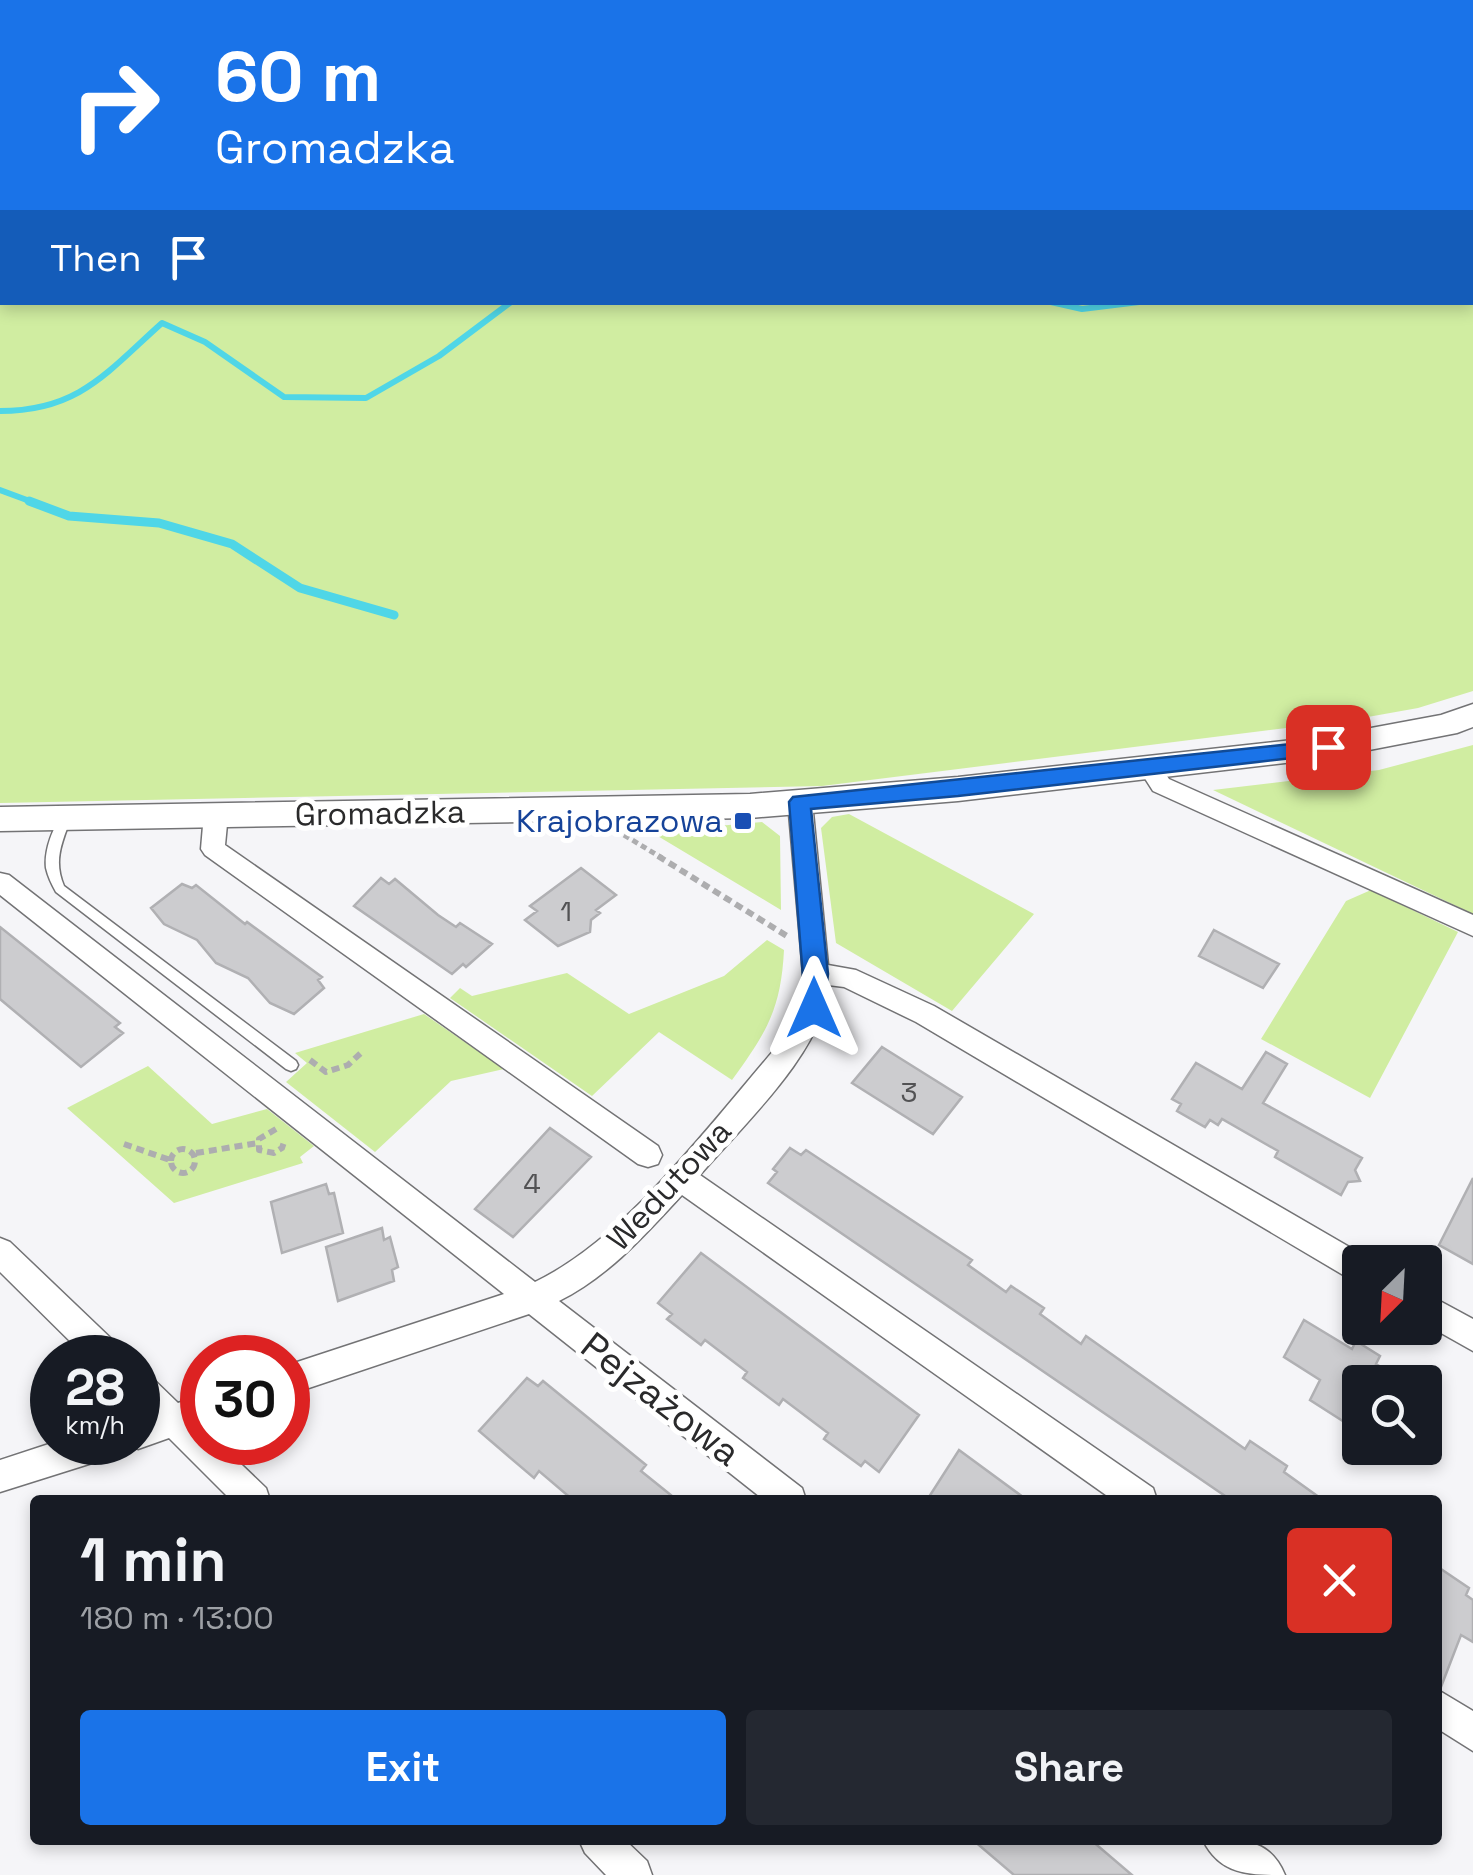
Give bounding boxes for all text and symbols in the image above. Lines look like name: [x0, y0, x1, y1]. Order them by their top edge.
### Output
text: 60 m: [215, 32, 381, 121]
icon: right: [50, 40, 180, 170]
text: Gromadzka: [215, 119, 455, 176]
icon: arrive: [161, 230, 216, 285]
text: Then: [50, 234, 141, 282]
pin: [1286, 705, 1371, 790]
icon: arrive: [1301, 720, 1356, 775]
street label: Gromadzka: [294, 792, 466, 834]
place label: Krajobrazowa: [516, 801, 723, 841]
marker: Krajobrazowa: [732, 810, 754, 832]
house number: 1: [560, 893, 572, 929]
position arrow: [762, 956, 866, 1060]
house number: 3: [901, 1074, 917, 1110]
street label: Wedutowa: [598, 1111, 740, 1259]
house number: 4: [523, 1165, 541, 1201]
north arrow: [1342, 1245, 1442, 1345]
map controls: [1342, 1245, 1442, 1465]
street label: Pejzażowa: [571, 1322, 751, 1476]
speed limit sign: 30: [180, 1335, 310, 1465]
text: 28: [65, 1356, 125, 1420]
button: search: [1342, 1365, 1442, 1465]
text: km/h: [65, 1409, 125, 1441]
text: 1 min: [80, 1522, 227, 1599]
button: close: [1287, 1528, 1392, 1633]
text: 180 m · 13:00: [80, 1598, 274, 1638]
button: Exit: [80, 1710, 726, 1825]
button: Share: [746, 1710, 1392, 1825]

